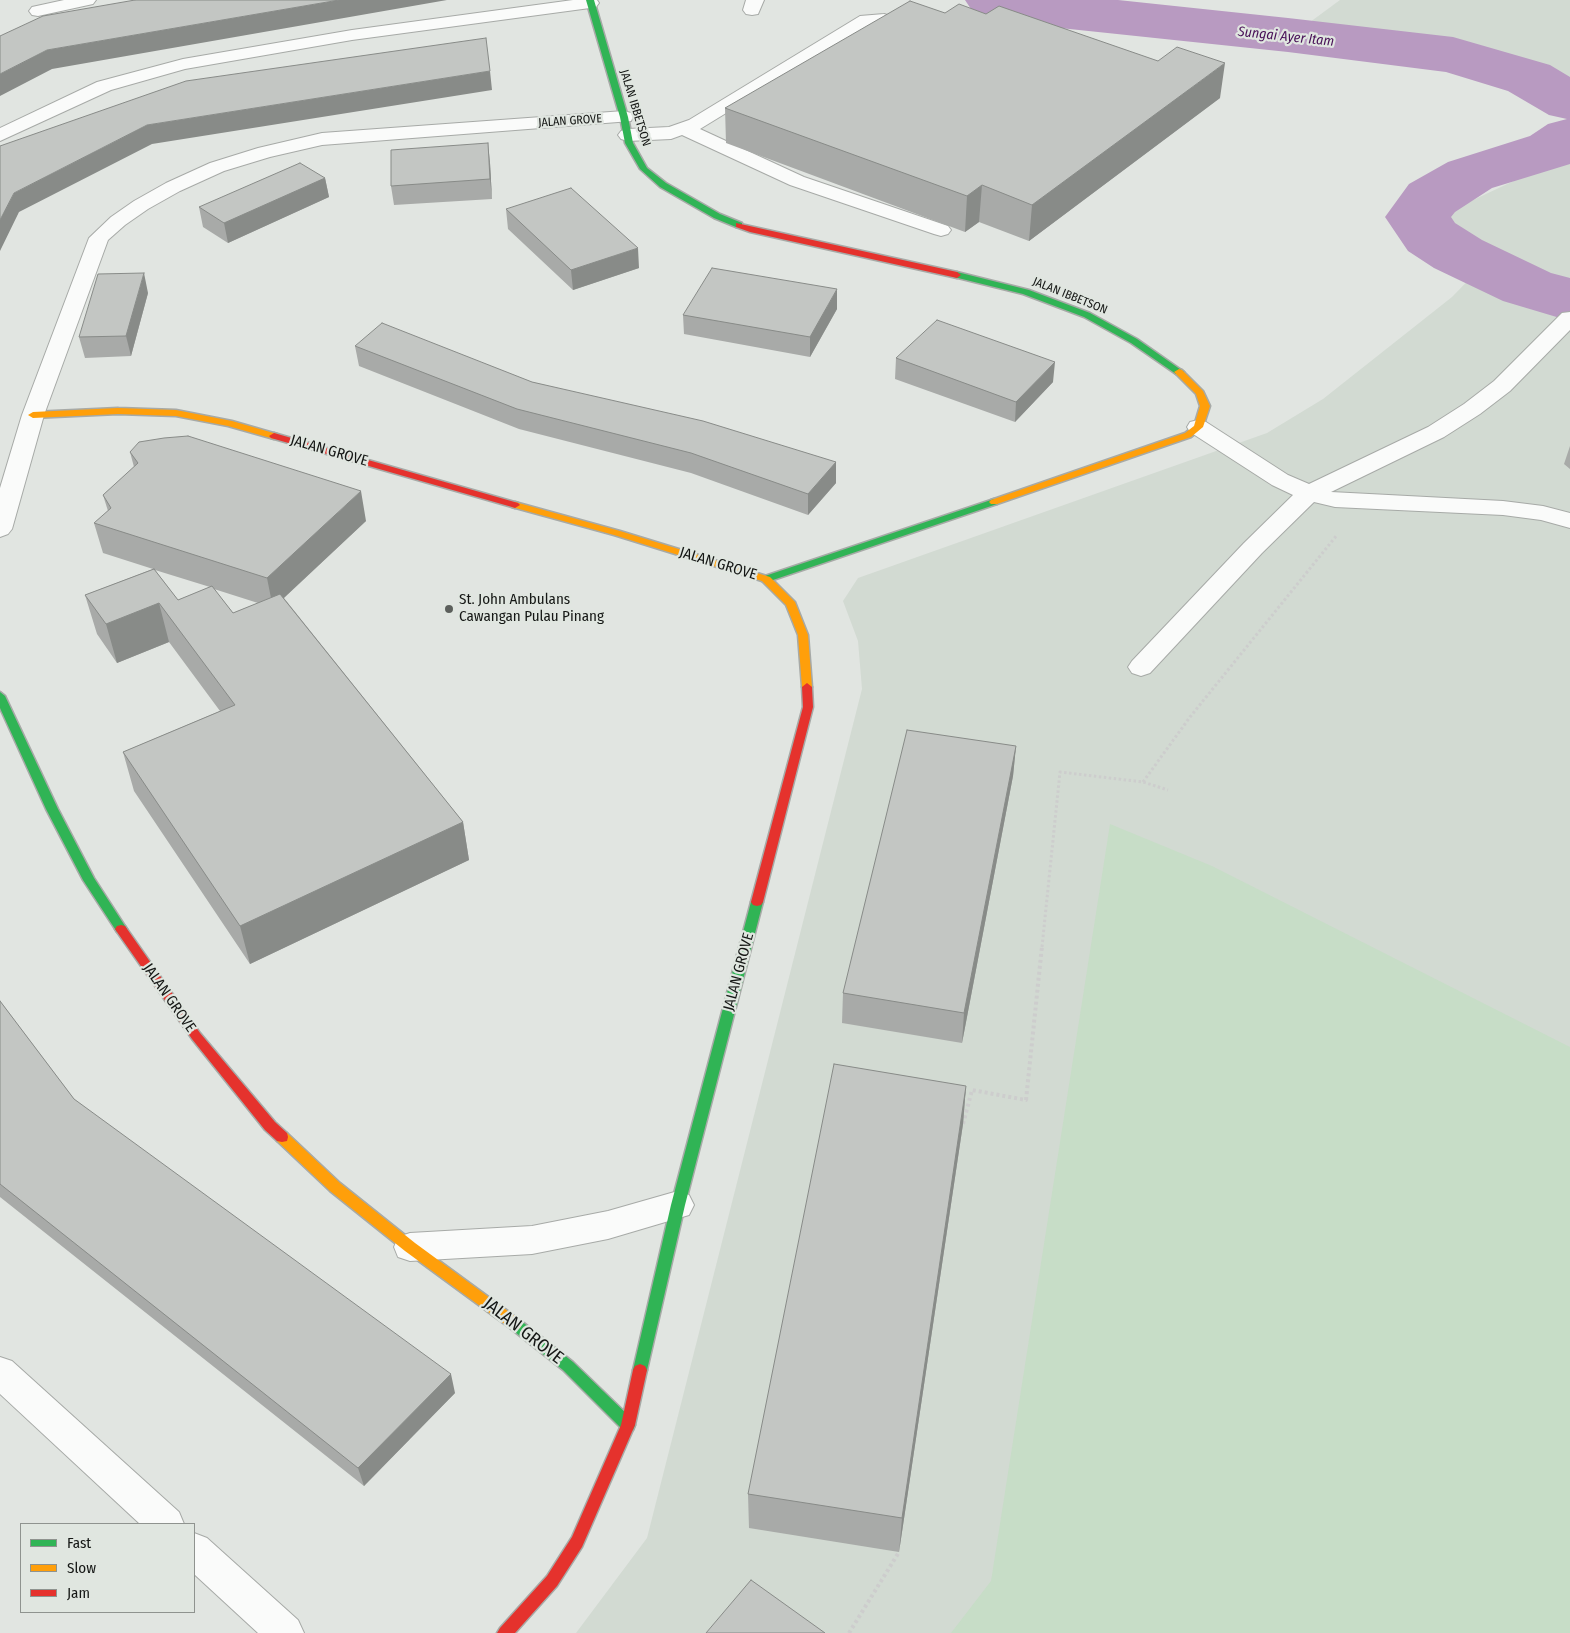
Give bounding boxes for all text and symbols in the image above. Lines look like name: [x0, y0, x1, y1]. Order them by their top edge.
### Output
water label: Sungai Ayer Itam: [1237, 24, 1335, 50]
street label: JALAN IBBETSON: [617, 68, 653, 148]
street label: JALAN GROVE: [538, 112, 602, 130]
street label: JALAN IBBETSON: [1031, 274, 1109, 318]
street label: JALAN GROVE: [288, 431, 370, 471]
street label: JALAN GROVE: [677, 544, 759, 584]
place label: St. John Ambulans Cawangan Pulau Pinang: [459, 591, 604, 626]
marker: St. John Ambulans Cawangan Pulau Pinang: [443, 603, 455, 615]
street label: JALAN GROVE: [720, 931, 758, 1013]
street label: JALAN GROVE: [139, 960, 199, 1036]
street label: JALAN GROVE: [479, 1293, 567, 1369]
legend: [20, 1523, 195, 1613]
text: Fast: [67, 1534, 91, 1552]
text: Slow: [67, 1559, 96, 1577]
text: Jam: [67, 1584, 90, 1602]

